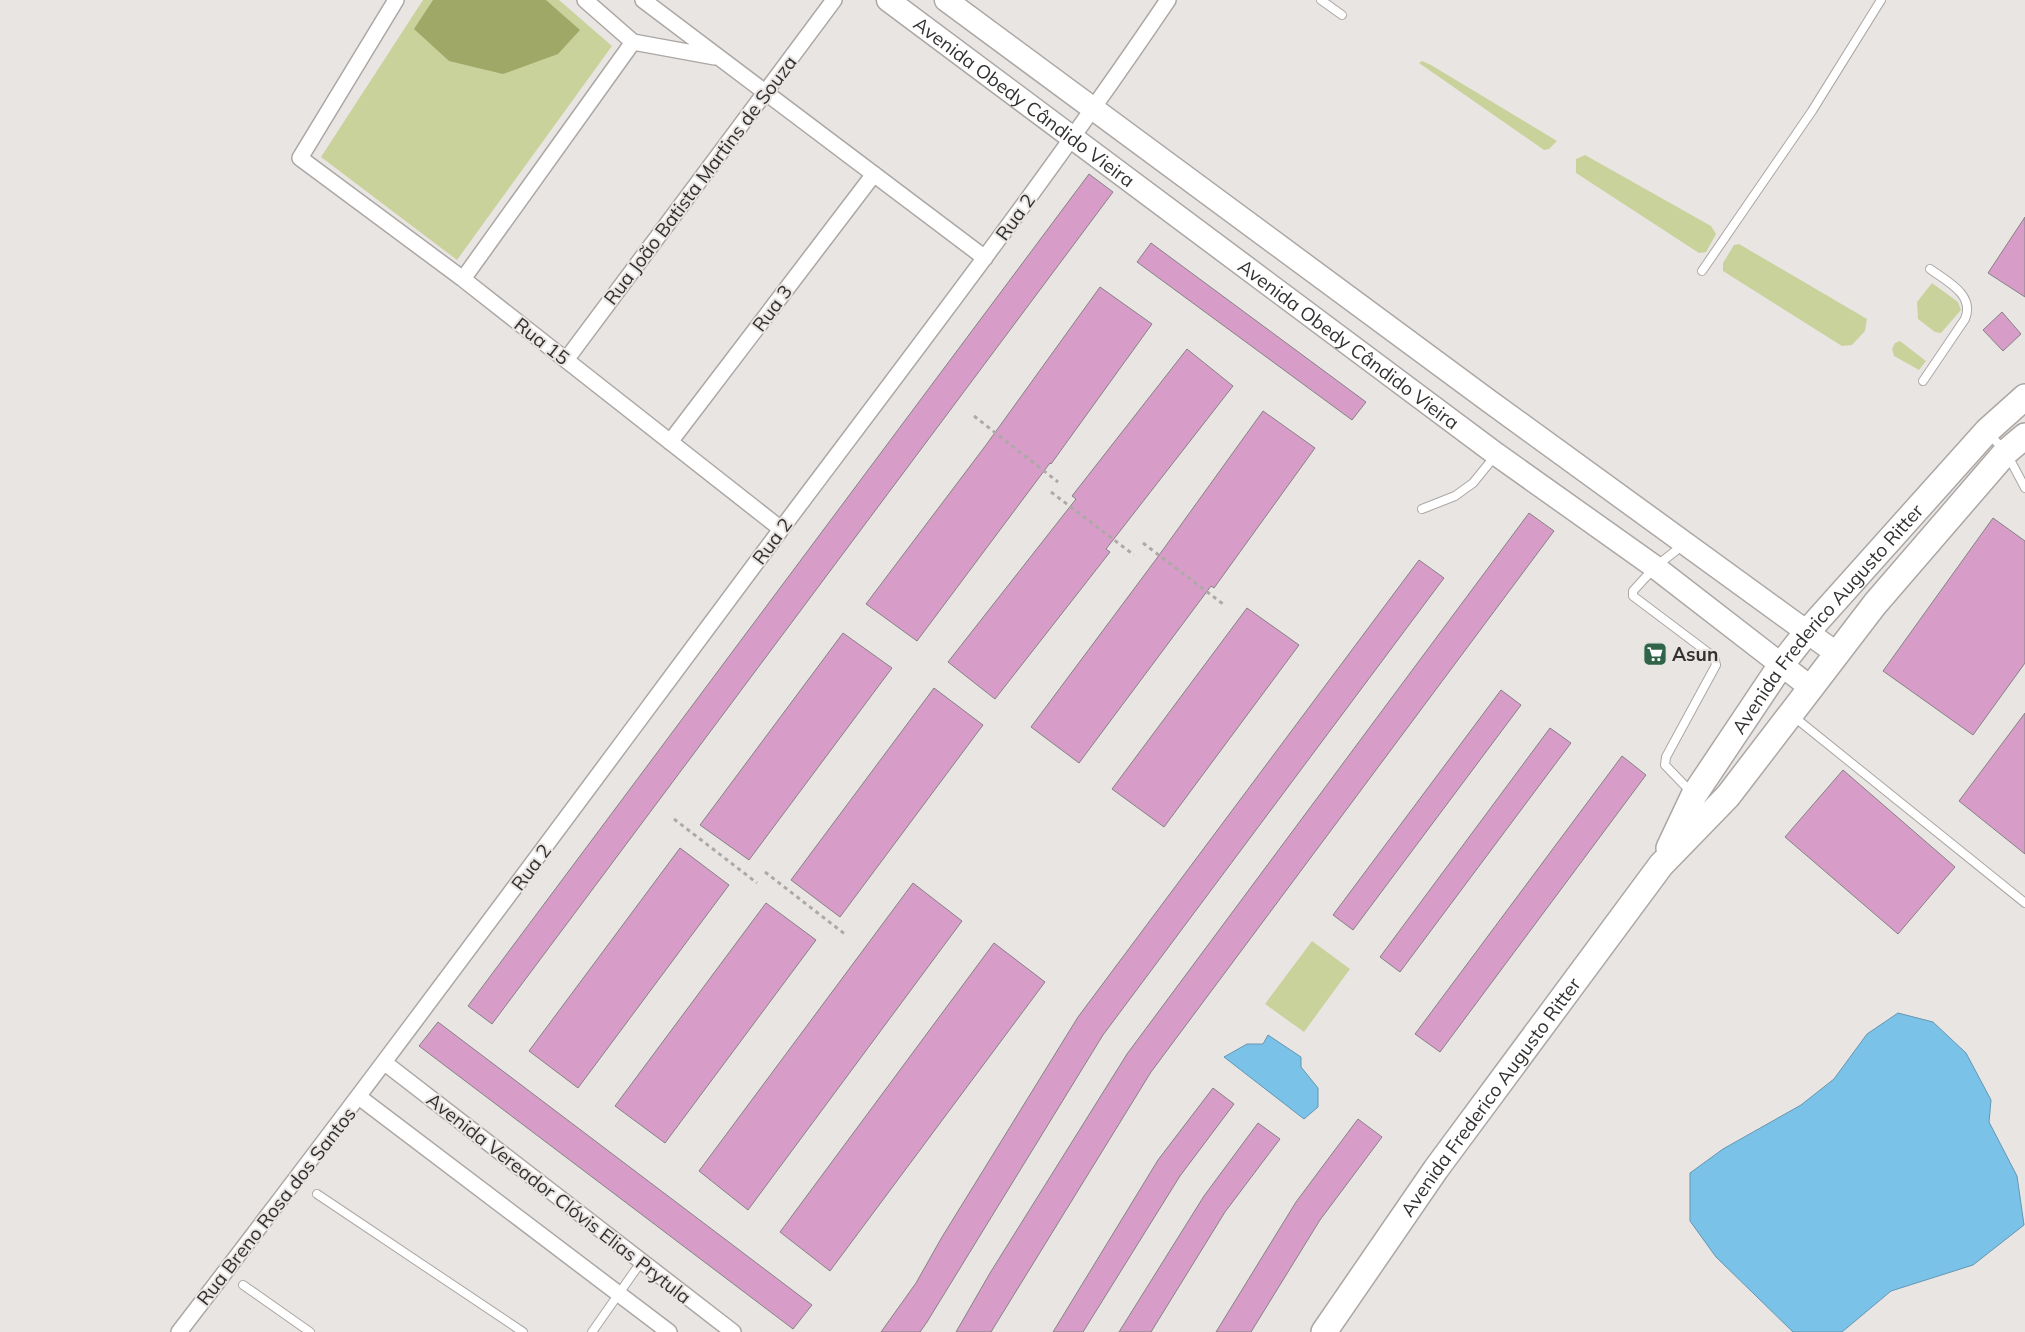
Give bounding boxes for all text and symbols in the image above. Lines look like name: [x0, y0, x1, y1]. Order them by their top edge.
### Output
street label: Avenida Obedy Cândido Vieira: [909, 11, 1139, 192]
street label: Rua João Batista Martins de Souza: [598, 51, 802, 309]
street label: Rua 2: [990, 189, 1040, 245]
street label: Avenida Obedy Cândido Vieira: [1233, 254, 1464, 434]
street label: Rua 3: [747, 280, 797, 336]
street label: Rua 15: [510, 312, 574, 370]
street label: Avenida Frederico Augusto Ritter: [1726, 499, 1928, 738]
street label: Rua 2: [747, 513, 797, 569]
supermarket icon: Asun: [1642, 641, 1668, 667]
place label: Asun: [1672, 642, 1718, 666]
street label: Rua 2: [506, 839, 556, 895]
street label: Avenida Frederico Augusto Ritter: [1395, 973, 1586, 1221]
street label: Avenida Vereador Clóvis Elias Prytula: [422, 1087, 696, 1309]
street label: Rua Breno Rosa dos Santos: [191, 1102, 361, 1310]

